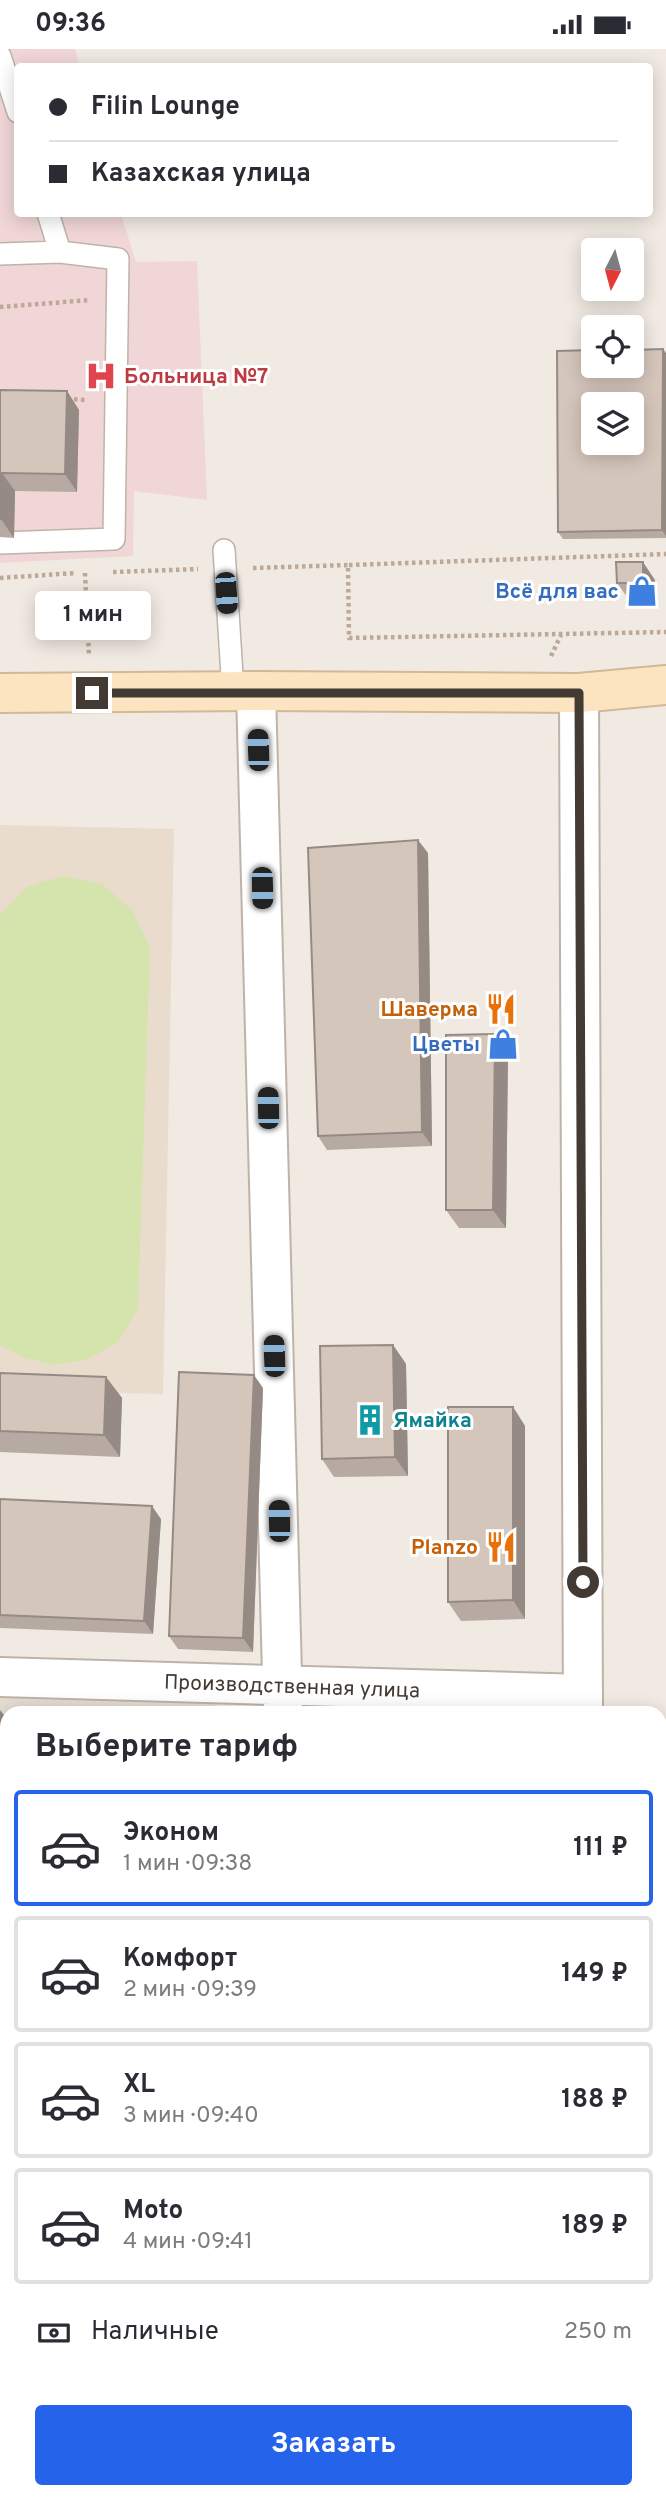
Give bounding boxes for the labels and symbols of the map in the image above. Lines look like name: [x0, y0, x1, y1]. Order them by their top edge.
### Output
north arrow: [581, 238, 644, 301]
hospital icon: Больница №7: [84, 359, 118, 393]
place label: Больница №7: [124, 364, 268, 391]
car: [215, 571, 238, 615]
shop icon: Всё для вас: [625, 574, 659, 608]
place label: Всё для вас: [495, 579, 619, 606]
callout: 1 мин: [34, 591, 150, 641]
route end: [76, 677, 108, 709]
car: [247, 729, 270, 771]
car: [252, 867, 273, 909]
restaurant icon: Шаверма: [484, 992, 518, 1026]
place label: Шаверма: [380, 997, 478, 1024]
shop icon: Цветы: [486, 1027, 520, 1061]
place label: Цветы: [412, 1032, 480, 1059]
car: [258, 1087, 279, 1129]
car: [263, 1335, 286, 1377]
building icon: Ямайка: [353, 1403, 387, 1437]
place label: Ямайка: [393, 1408, 472, 1435]
car: [269, 1500, 290, 1542]
restaurant icon: Planzo: [484, 1530, 518, 1564]
place label: Planzo: [411, 1535, 478, 1562]
route start: [567, 1566, 599, 1598]
street label: Производственная улица: [163, 1670, 421, 1705]

